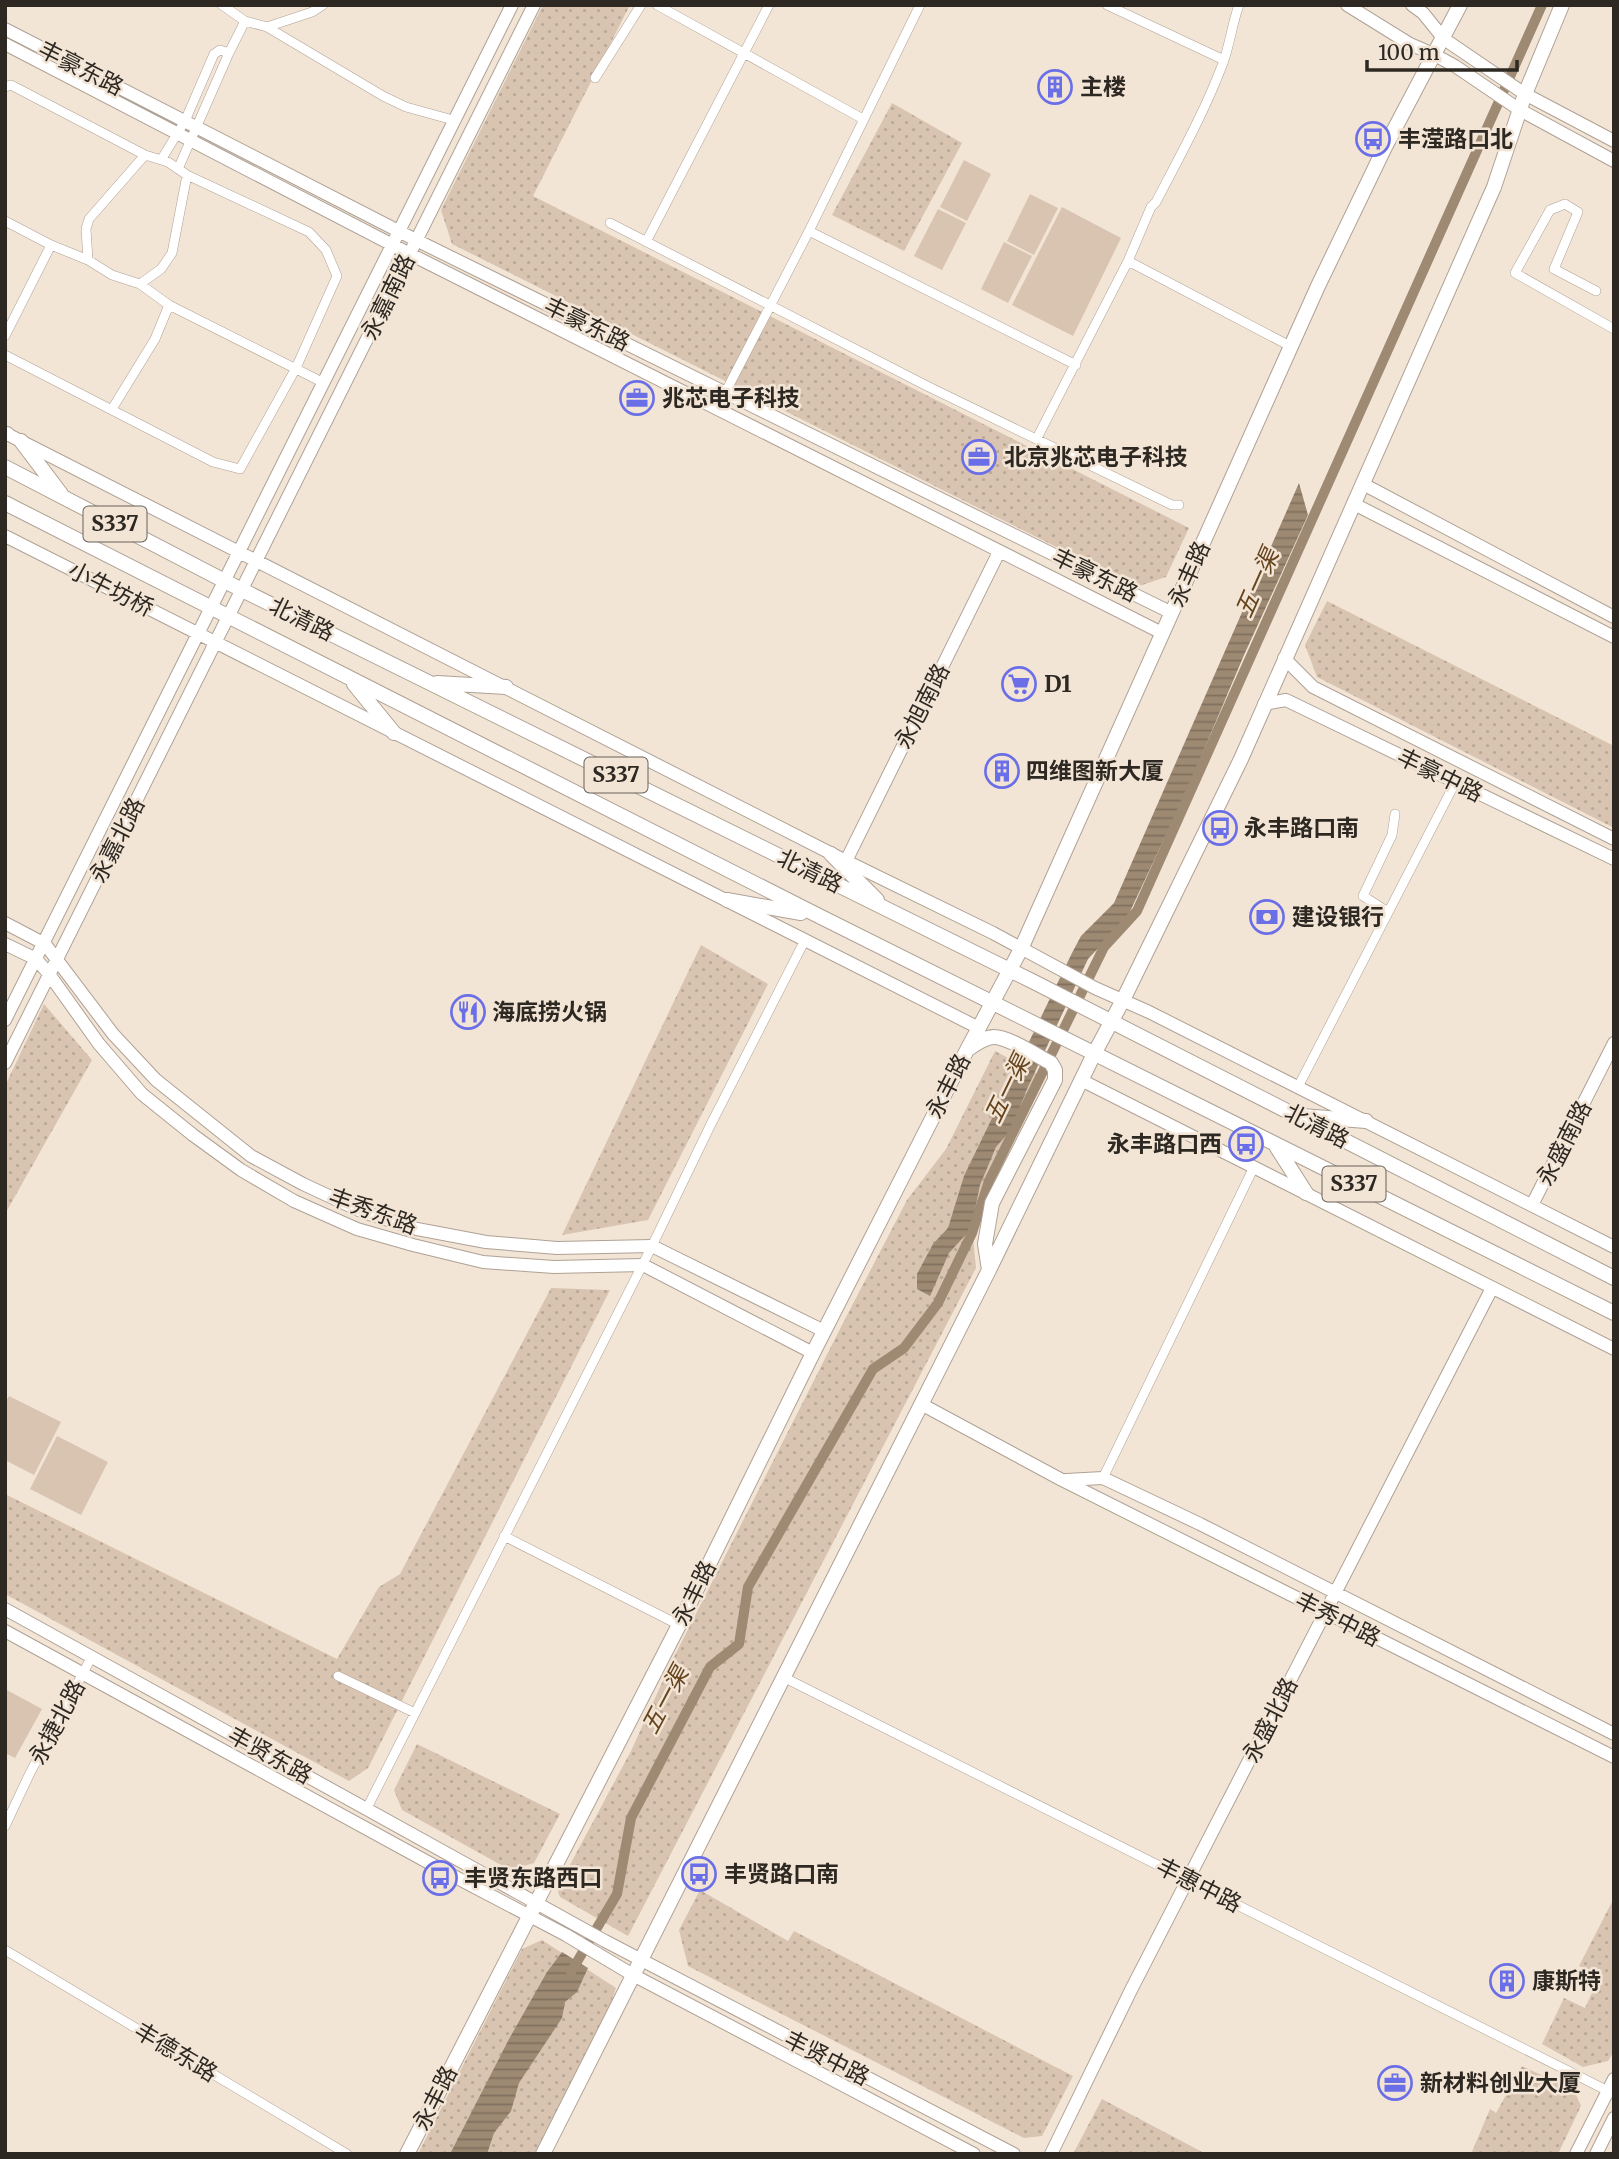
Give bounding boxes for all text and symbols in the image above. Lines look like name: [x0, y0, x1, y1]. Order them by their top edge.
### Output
scale bar: [1367, 28, 1518, 72]
street label: 丰豪东路: [34, 34, 129, 101]
text: 100 m: [1378, 39, 1440, 66]
building icon: 主楼: [1036, 68, 1074, 106]
place label: 主楼: [1080, 72, 1126, 101]
bus stop icon: 丰滢路口北: [1354, 120, 1392, 158]
place label: 丰滢路口北: [1398, 124, 1513, 153]
street label: 永嘉南路: [354, 249, 421, 344]
street label: 丰豪东路: [540, 290, 635, 357]
office icon: 兆芯电子科技: [618, 379, 656, 417]
place label: 兆芯电子科技: [662, 383, 800, 412]
office icon: 北京兆芯电子科技: [960, 438, 998, 476]
place label: 北京兆芯电子科技: [1004, 442, 1188, 471]
road number: S337: [83, 506, 146, 542]
street label: 永丰路: [1161, 536, 1216, 611]
street label: 丰豪东路: [1048, 541, 1143, 608]
water label: 五一渠: [1228, 541, 1287, 622]
street label: 小牛坊桥: [64, 555, 159, 622]
street label: 北清路: [265, 590, 340, 647]
street label: 永旭南路: [888, 658, 955, 753]
supermarket icon: D1: [1000, 665, 1038, 703]
place label: D1: [1044, 669, 1072, 698]
street label: 丰豪中路: [1393, 741, 1488, 808]
building icon: 四维图新大厦: [983, 752, 1021, 790]
place label: 四维图新大厦: [1026, 756, 1164, 785]
road number: S337: [584, 758, 648, 792]
street label: 永嘉北路: [83, 792, 150, 887]
bus stop icon: 永丰路口南: [1201, 809, 1239, 847]
place label: 永丰路口南: [1244, 813, 1359, 842]
street label: 北清路: [773, 842, 848, 899]
bank icon: 建设银行: [1248, 898, 1286, 936]
place label: 建设银行: [1292, 902, 1384, 931]
restaurant icon: 海底捞火锅: [449, 993, 487, 1031]
place label: 海底捞火锅: [492, 997, 607, 1026]
water label: 五一渠: [977, 1047, 1038, 1128]
street label: 永丰路: [919, 1048, 976, 1123]
street label: 永盛南路: [1530, 1095, 1597, 1190]
street label: 北清路: [1280, 1097, 1355, 1154]
bus stop icon: 永丰路口西: [1227, 1125, 1265, 1163]
place label: 永丰路口西: [1107, 1129, 1222, 1158]
road number: S337: [1322, 1166, 1386, 1202]
street label: 丰秀东路: [325, 1181, 421, 1240]
street label: 永丰路: [665, 1555, 722, 1630]
street label: 丰秀中路: [1291, 1585, 1386, 1652]
water label: 五一渠: [634, 1658, 697, 1739]
street label: 永盛北路: [1236, 1672, 1303, 1767]
street label: 永捷北路: [22, 1674, 91, 1769]
street label: 丰贤东路: [223, 1720, 318, 1790]
street label: 丰惠中路: [1152, 1851, 1247, 1918]
bus stop icon: 丰贤路口南: [680, 1855, 718, 1893]
bus stop icon: 丰贤东路西口: [421, 1859, 459, 1897]
place label: 丰贤路口南: [724, 1859, 839, 1888]
place label: 丰贤东路西口: [464, 1863, 602, 1892]
building icon: 康斯特: [1488, 1962, 1526, 2000]
place label: 康斯特: [1532, 1966, 1601, 1995]
street label: 丰德东路: [129, 2015, 223, 2088]
street label: 丰贤中路: [780, 2024, 875, 2091]
street label: 永丰路: [406, 2060, 463, 2135]
office icon: 新材料创业大厦: [1376, 2064, 1414, 2102]
place label: 新材料创业大厦: [1420, 2068, 1581, 2097]

